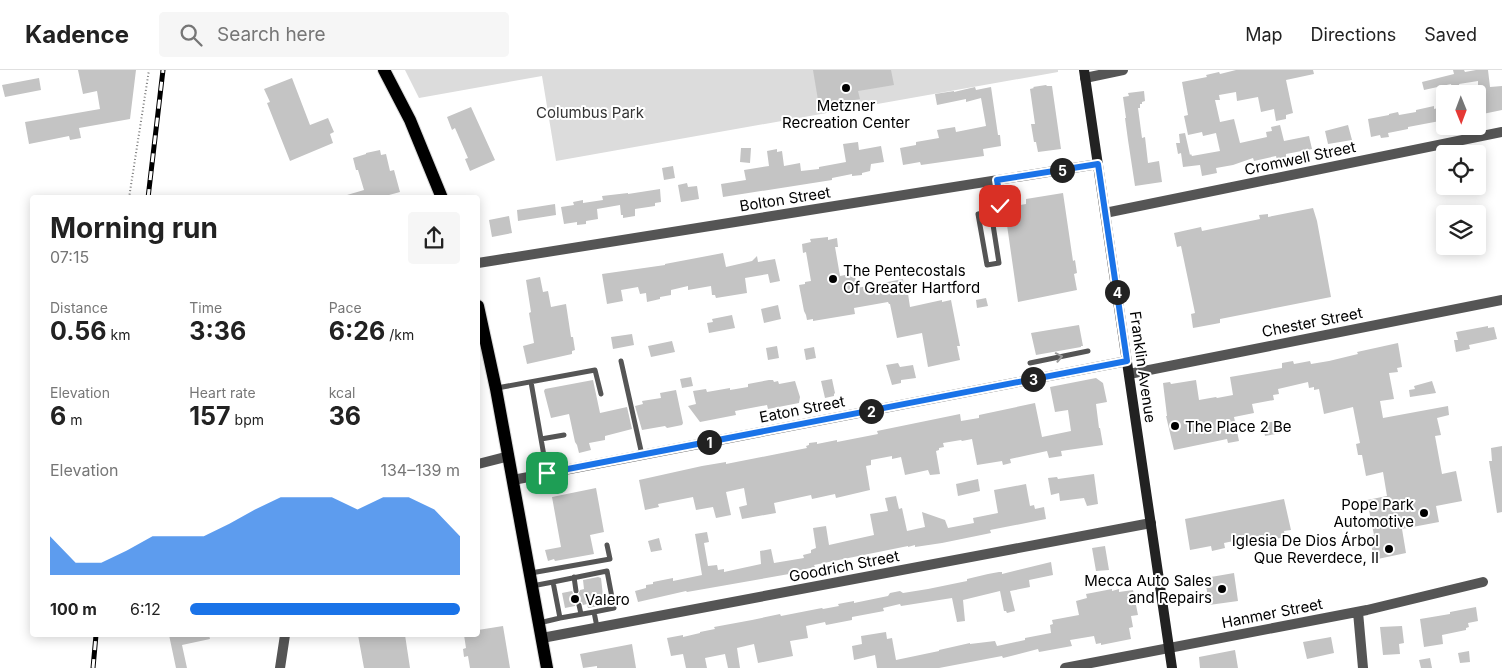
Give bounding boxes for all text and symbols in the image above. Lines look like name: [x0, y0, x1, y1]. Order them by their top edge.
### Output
search box: [159, 12, 509, 57]
text: Kadence: [25, 20, 129, 49]
icon: search: [177, 21, 205, 49]
text: Search here: [217, 23, 326, 46]
text: Map: [1245, 24, 1283, 45]
text: Directions: [1311, 24, 1396, 45]
text: Saved: [1424, 24, 1477, 45]
marker: Metzner Recreation Center: [840, 82, 852, 94]
north arrow: [1436, 85, 1486, 135]
map controls: [1436, 85, 1486, 255]
place label: Metzner Recreation Center: [782, 96, 910, 132]
park label: Columbus Park: [536, 103, 645, 122]
street label: Cromwell Street: [1243, 137, 1357, 179]
button: locate: [1436, 145, 1486, 195]
pin: 5: [1050, 158, 1074, 182]
text: 5: [1058, 162, 1067, 179]
street label: Bolton Street: [738, 182, 832, 216]
pin: [979, 185, 1021, 227]
icon: check: [986, 192, 1014, 220]
button: layers: [1436, 205, 1486, 255]
text: Morning run: [50, 211, 218, 245]
button: share: [408, 212, 460, 264]
text: 07:15: [50, 247, 89, 267]
place label: The Pentecostals Of Greater Hartford: [843, 261, 980, 297]
marker: The Pentecostals Of Greater Hartford: [827, 273, 839, 285]
pin: 4: [1104, 280, 1130, 304]
text: 4: [1113, 284, 1122, 301]
text: Distance: [50, 299, 108, 316]
text: Time: [189, 299, 222, 316]
text: Pace: [329, 299, 362, 316]
street label: Chester Street: [1260, 303, 1364, 341]
street label: Franklin Avenue: [1126, 310, 1160, 424]
text: 0.56: [50, 316, 107, 346]
text: 3:36: [189, 316, 246, 346]
text: 6:26: [329, 316, 385, 346]
text: km: [107, 326, 130, 343]
text: /km: [385, 326, 414, 343]
one-way arrow: [1054, 352, 1063, 363]
pin: 3: [1020, 366, 1046, 392]
text: 3: [1029, 371, 1038, 388]
text: Elevation: [50, 384, 110, 401]
text: Heart rate: [189, 384, 256, 401]
text: kcal: [329, 384, 355, 401]
street label: Eaton Street: [758, 391, 846, 427]
pin: 2: [858, 398, 884, 424]
text: 6: [50, 401, 66, 431]
text: 157: [189, 401, 231, 431]
text: 36: [329, 401, 361, 431]
text: 2: [867, 403, 876, 420]
text: m: [66, 411, 82, 428]
text: bpm: [231, 411, 264, 428]
place label: The Place 2 Be: [1185, 417, 1292, 436]
marker: The Place 2 Be: [1169, 420, 1181, 432]
pin: 1: [696, 430, 722, 454]
text: 1: [706, 434, 713, 451]
pin: [526, 452, 568, 494]
icon: arrive: [533, 459, 561, 487]
text: Elevation: [50, 460, 119, 480]
text: 134–139 m: [380, 460, 460, 480]
place label: Pope Park Automotive: [1333, 495, 1415, 531]
marker: Pope Park Automotive: [1418, 507, 1430, 519]
place label: Iglesia De Dios Árbol Que Reverdece, II: [1232, 531, 1379, 567]
marker: Iglesia De Dios Árbol Que Reverdece, II: [1383, 543, 1395, 555]
street label: Goodrich Street: [787, 546, 901, 586]
place label: Mecca Auto Sales and Repairs: [1084, 571, 1212, 607]
marker: Mecca Auto Sales and Repairs: [1216, 583, 1228, 595]
place label: Valero: [585, 590, 630, 609]
marker: Valero: [569, 593, 581, 605]
street label: Hanmer Street: [1220, 594, 1324, 632]
text: 100 m: [50, 599, 97, 619]
text: 6:12: [130, 599, 161, 619]

